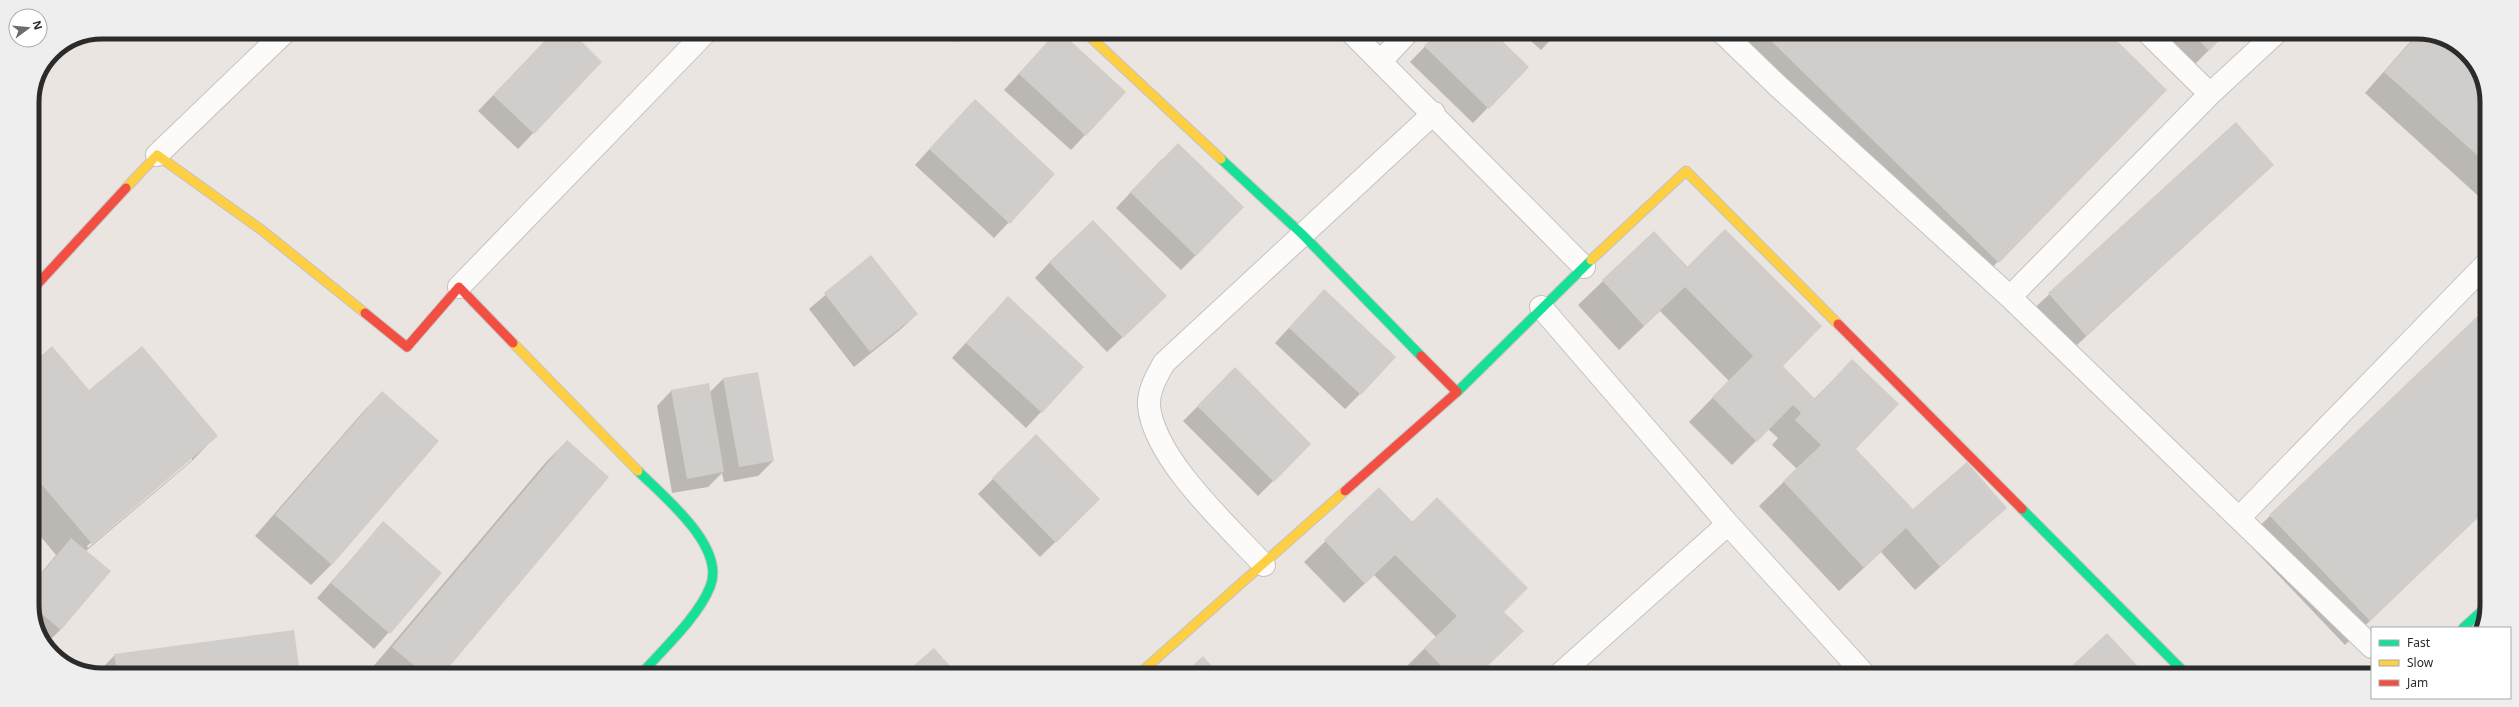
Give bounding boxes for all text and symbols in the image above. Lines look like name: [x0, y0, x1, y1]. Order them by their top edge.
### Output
north arrow: [8, 8, 48, 48]
text: N: [30, 19, 47, 31]
legend: [2371, 627, 2511, 699]
text: Fast: [2407, 634, 2431, 651]
text: Slow: [2407, 654, 2434, 671]
text: Jam: [2406, 674, 2428, 691]

